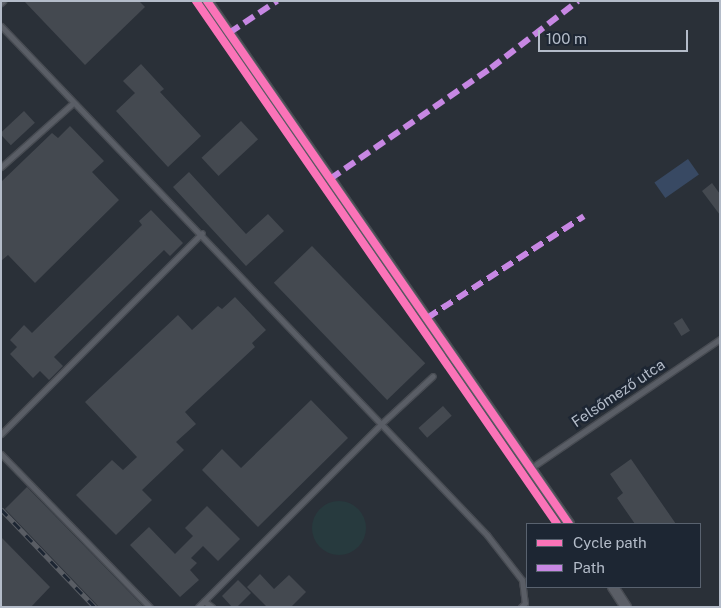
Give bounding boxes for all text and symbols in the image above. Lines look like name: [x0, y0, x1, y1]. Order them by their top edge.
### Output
scale bar: [541, 20, 691, 52]
text: 100 m: [546, 30, 587, 47]
street label: Felsőmező utca: [568, 355, 668, 431]
legend: [526, 523, 701, 588]
text: Cycle path: [573, 534, 647, 551]
text: Path: [573, 559, 605, 576]

